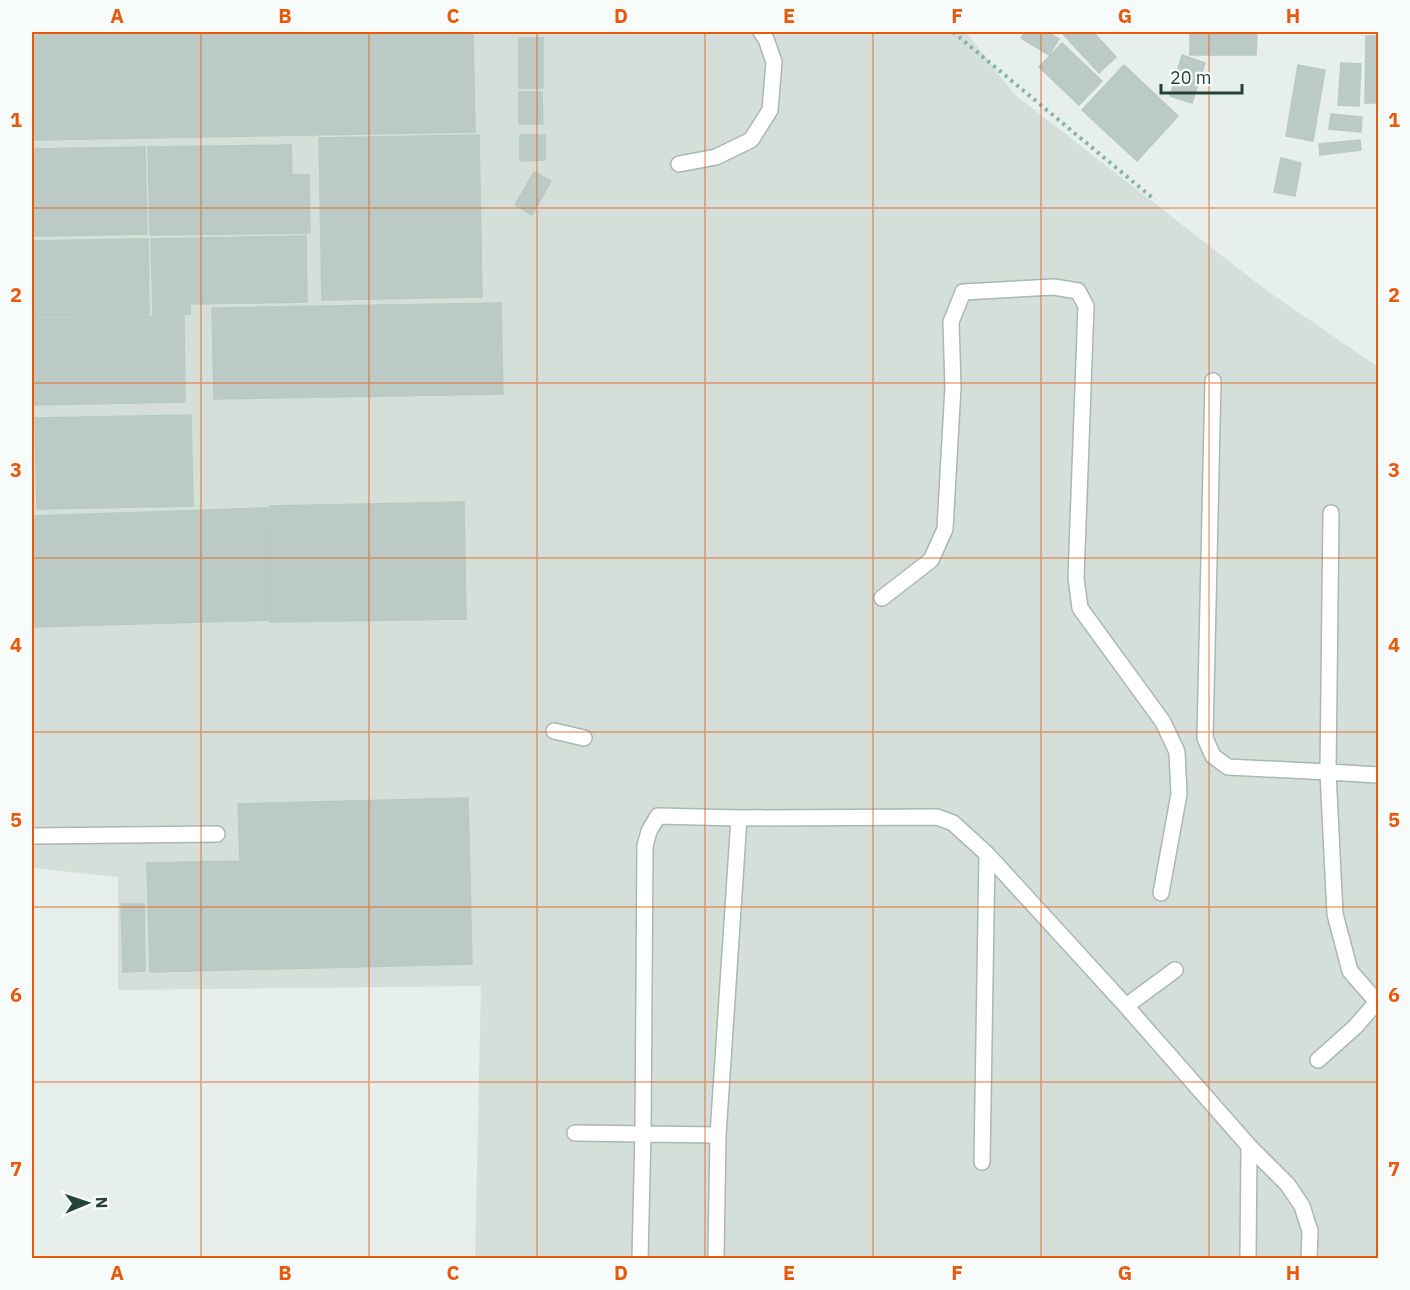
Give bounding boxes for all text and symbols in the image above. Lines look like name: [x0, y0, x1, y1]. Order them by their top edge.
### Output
text: A: [110, 2, 124, 29]
text: B: [278, 2, 292, 29]
text: C: [446, 2, 460, 29]
text: D: [614, 2, 628, 29]
text: E: [783, 2, 795, 29]
text: F: [951, 2, 963, 29]
text: G: [1118, 2, 1132, 29]
text: H: [1286, 2, 1300, 29]
scale bar: [1161, 57, 1242, 95]
text: 20 m: [1170, 66, 1212, 89]
text: 1: [10, 106, 22, 133]
text: 1: [1388, 106, 1400, 133]
text: 2: [10, 281, 22, 308]
text: 2: [1388, 281, 1400, 308]
text: 3: [10, 456, 22, 483]
text: 3: [1388, 456, 1400, 483]
text: 4: [10, 631, 22, 658]
text: 4: [1388, 631, 1400, 658]
text: 5: [10, 806, 22, 833]
text: 5: [1388, 806, 1400, 833]
text: 6: [10, 981, 22, 1008]
text: 6: [1388, 981, 1400, 1008]
text: 7: [10, 1155, 22, 1182]
text: 7: [1388, 1155, 1400, 1182]
north arrow: [57, 1173, 117, 1233]
text: N: [92, 1196, 112, 1209]
text: A: [110, 1259, 124, 1286]
text: B: [278, 1259, 292, 1286]
text: C: [446, 1259, 460, 1286]
text: D: [614, 1259, 628, 1286]
text: E: [783, 1259, 795, 1286]
text: F: [951, 1259, 963, 1286]
text: G: [1118, 1259, 1132, 1286]
text: H: [1286, 1259, 1300, 1286]

